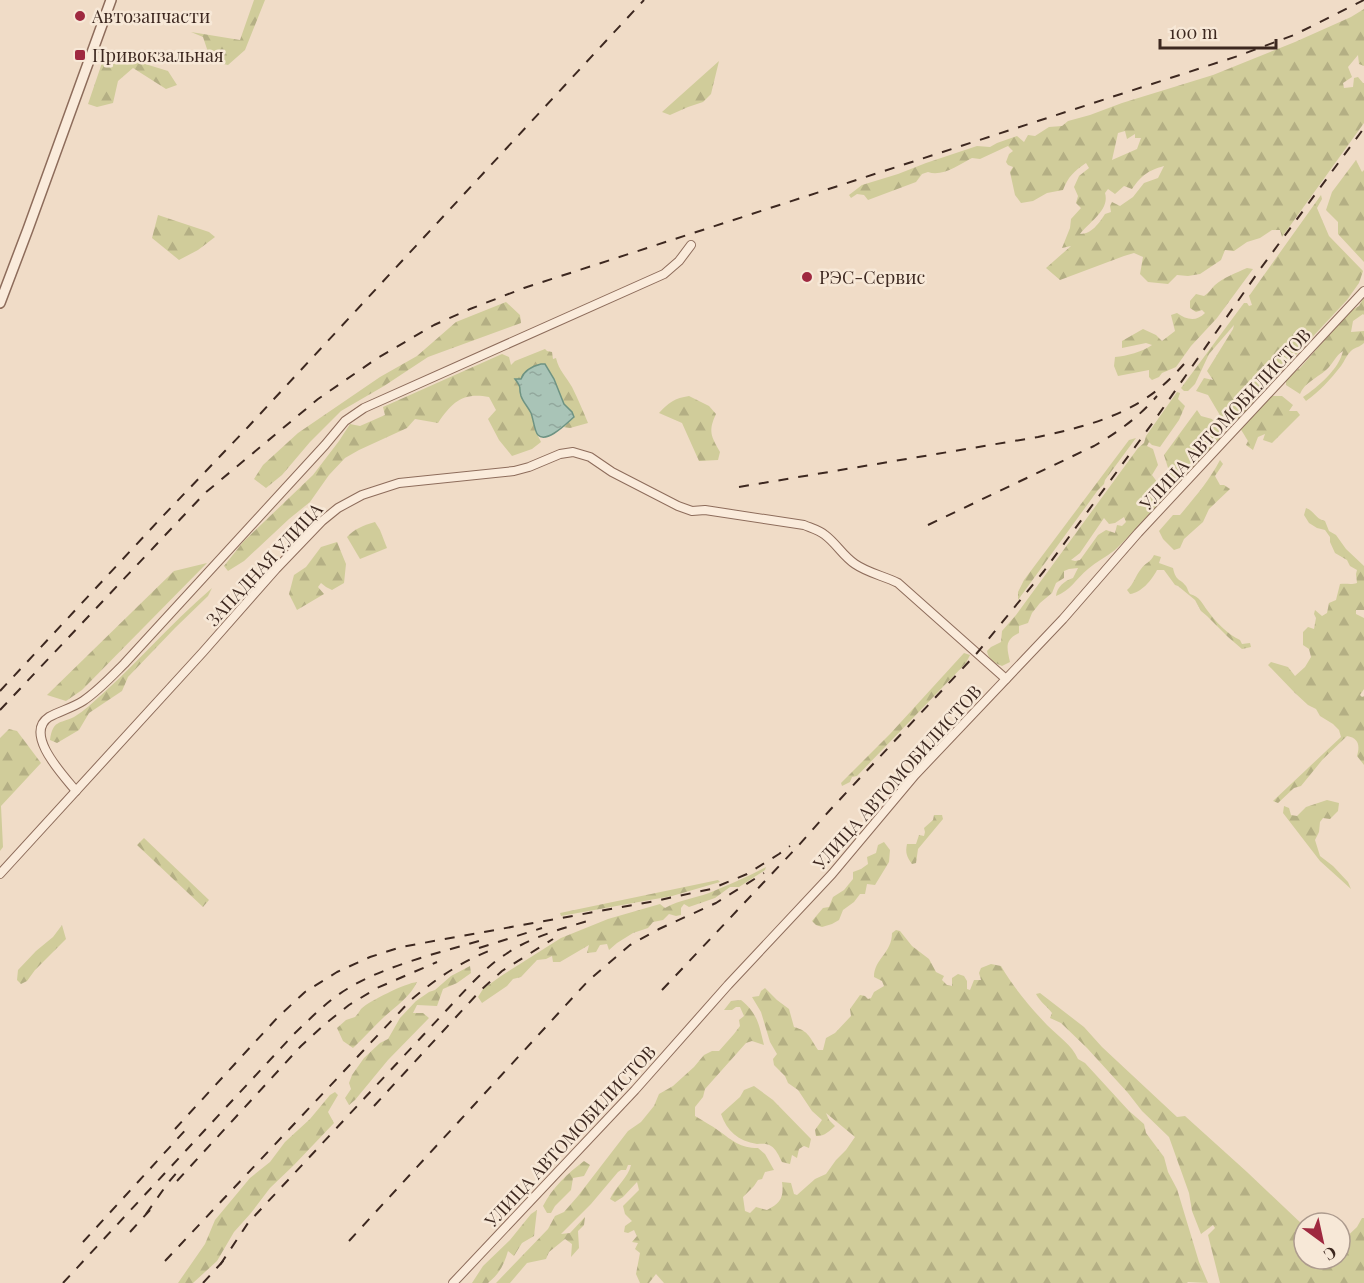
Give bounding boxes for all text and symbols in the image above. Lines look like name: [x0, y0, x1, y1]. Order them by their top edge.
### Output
place label: Автозапчасти: [91, 4, 210, 28]
marker: Автозапчасти: [73, 9, 87, 23]
scale bar: [1160, 12, 1276, 50]
text: 100 m: [1169, 20, 1218, 44]
place label: Привокзальная: [92, 43, 224, 67]
marker: Привокзальная: [73, 48, 87, 62]
place label: РЭС-Сервис: [819, 265, 925, 289]
marker: РЭС-Сервис: [800, 270, 814, 284]
street label: УЛИЦА АВТОМОБИЛИСТОВ: [1133, 323, 1316, 516]
street label: ЗАПАДНАЯ УЛИЦА: [201, 497, 328, 631]
street label: УЛИЦА АВТОМОБИЛИСТОВ: [807, 680, 986, 875]
street label: УЛИЦА АВТОМОБИЛИСТОВ: [478, 1040, 661, 1233]
north arrow: [1292, 1211, 1352, 1271]
text: С: [1320, 1242, 1341, 1266]

